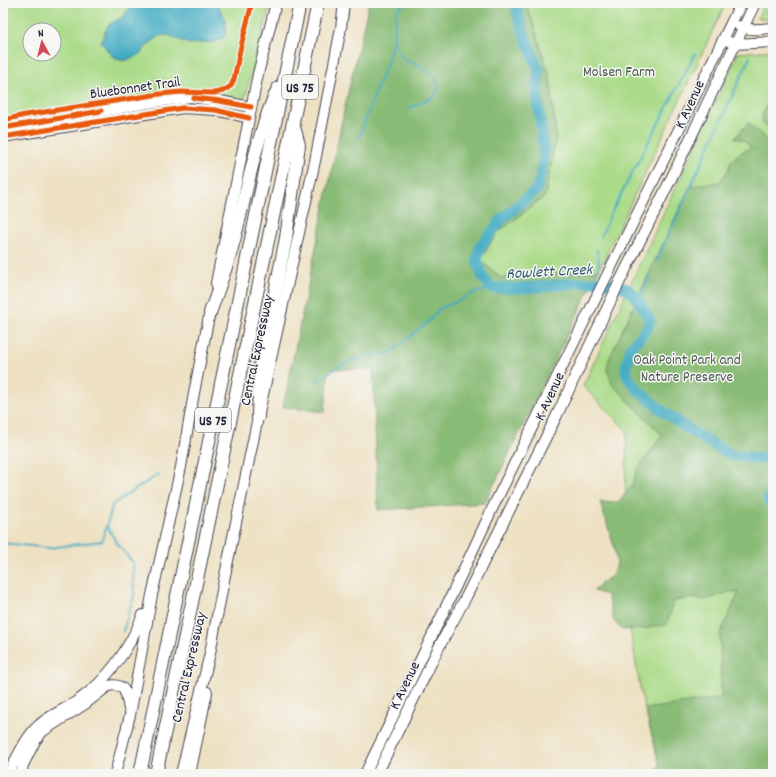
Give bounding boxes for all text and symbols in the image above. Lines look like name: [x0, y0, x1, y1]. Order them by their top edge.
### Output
north arrow: [22, 22, 62, 62]
text: N: [37, 26, 45, 42]
park label: Molsen Farm: [583, 62, 655, 84]
street label: Bluebonnet Trail: [89, 72, 182, 106]
road number: US 75: [282, 75, 318, 99]
street label: K Avenue: [670, 77, 712, 133]
water label: Rowlett Creek: [506, 259, 594, 286]
street label: Central Expressway: [235, 292, 281, 408]
park label: Oak Point Park and Nature Preserve: [633, 350, 741, 389]
street label: K Avenue: [530, 369, 572, 425]
road number: US 75: [195, 408, 231, 432]
street label: Central Expressway: [167, 609, 214, 725]
street label: K Avenue: [385, 658, 427, 714]

